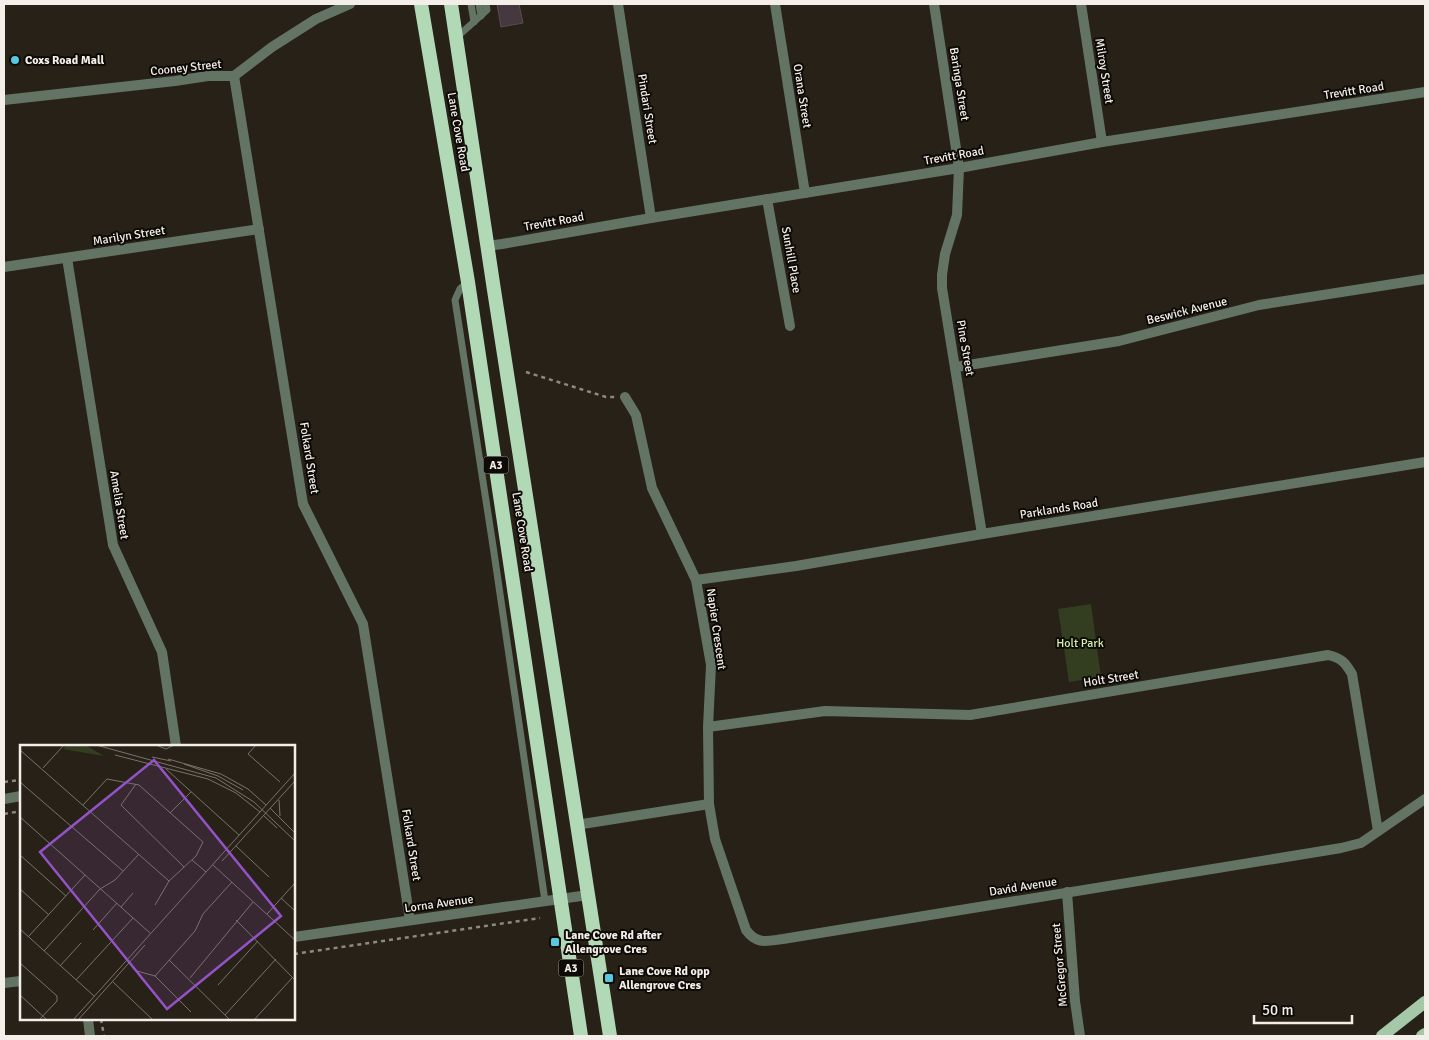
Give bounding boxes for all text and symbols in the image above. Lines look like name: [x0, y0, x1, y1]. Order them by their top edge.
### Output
street label: Milroy Street: [1091, 37, 1117, 105]
street label: Baringa Street: [946, 46, 972, 122]
place label: Coxs Road Mall: [25, 53, 105, 68]
marker: Coxs Road Mall: [9, 54, 21, 66]
street label: Cooney Street: [150, 57, 222, 79]
street label: Orana Street: [790, 63, 814, 129]
street label: Pindari Street: [634, 73, 660, 145]
street label: Trevitt Road: [1323, 79, 1385, 103]
street label: Lane Cove Road: [444, 91, 472, 173]
street label: Trevitt Road: [923, 143, 985, 169]
street label: Trevitt Road: [523, 209, 585, 235]
street label: Marilyn Street: [92, 223, 166, 249]
street label: Sunhill Place: [778, 226, 804, 294]
street label: Beswick Avenue: [1145, 294, 1229, 328]
street label: Pine Street: [953, 319, 977, 377]
street label: Folkard Street: [296, 421, 322, 495]
road number: A3: [484, 456, 508, 474]
street label: Amelia Street: [106, 469, 132, 541]
street label: Lane Cove Road: [508, 491, 536, 573]
street label: Parklands Road: [1019, 495, 1099, 523]
street label: Napier Crescent: [703, 587, 729, 671]
park label: Holt Park: [1056, 636, 1104, 651]
street label: Holt Street: [1082, 667, 1140, 691]
inset map: [20, 745, 295, 1020]
street label: Folkard Street: [398, 808, 424, 882]
street label: David Avenue: [988, 874, 1058, 900]
street label: Lorna Avenue: [404, 892, 474, 916]
street label: McGregor Street: [1049, 922, 1071, 1008]
place label: Lane Cove Rd after Allengrove Cres: [565, 928, 662, 957]
marker: Lane Cove Rd after Allengrove Cres: [549, 936, 561, 948]
road number: A3: [558, 960, 584, 976]
place label: Lane Cove Rd opp Allengrove Cres: [619, 964, 710, 993]
marker: Lane Cove Rd opp Allengrove Cres: [603, 972, 615, 984]
scale bar: [1254, 992, 1352, 1024]
text: 50 m: [1262, 1001, 1293, 1019]

